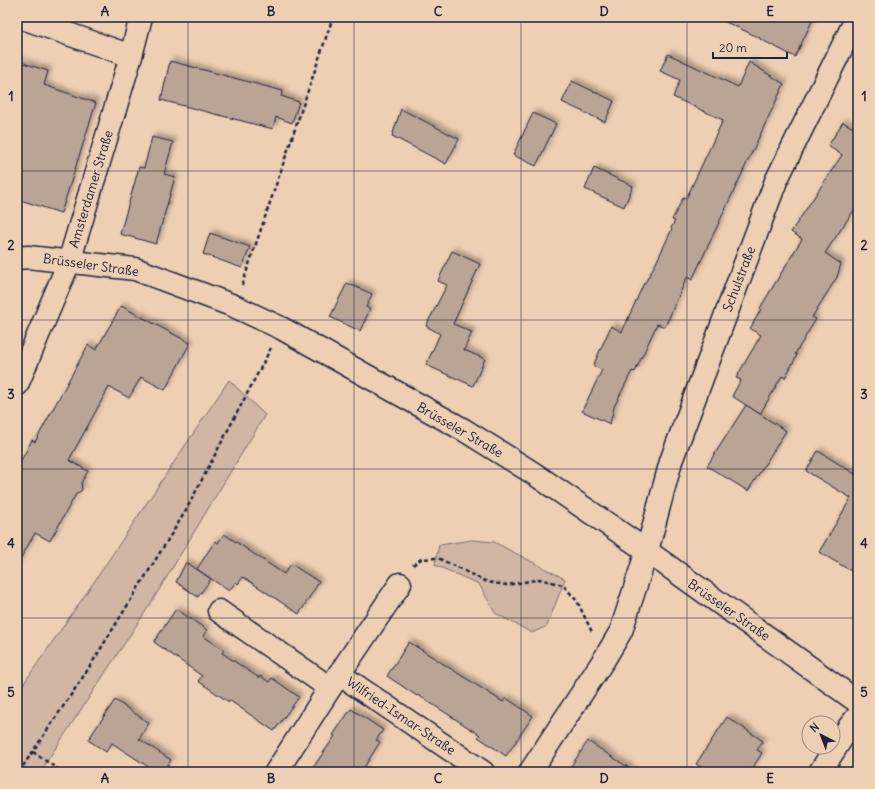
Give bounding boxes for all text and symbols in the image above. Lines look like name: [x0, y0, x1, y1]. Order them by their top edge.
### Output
text: A: [101, 3, 110, 20]
text: B: [267, 3, 276, 20]
text: C: [434, 3, 443, 20]
text: D: [599, 3, 609, 20]
text: E: [766, 3, 774, 20]
scale bar: [713, 34, 787, 60]
text: 20 m: [719, 40, 747, 55]
text: 1: [8, 88, 14, 105]
text: 1: [861, 88, 867, 105]
street label: Amsterdamer Straße: [65, 128, 117, 250]
text: 2: [7, 237, 15, 254]
text: 2: [860, 237, 868, 254]
street label: Schulstraße: [719, 244, 759, 314]
street label: Brüsseler Straße: [42, 250, 140, 280]
text: 3: [7, 386, 15, 403]
text: 3: [860, 386, 868, 403]
street label: Brüsseler Straße: [414, 398, 506, 462]
text: 4: [7, 535, 15, 552]
text: 4: [860, 535, 868, 552]
street label: Brüsseler Straße: [685, 575, 773, 645]
street label: Wilfried-Ismar-Straße: [343, 673, 459, 759]
text: 5: [7, 684, 15, 701]
text: 5: [860, 684, 868, 701]
north arrow: [801, 715, 841, 755]
text: N: [807, 720, 822, 735]
text: A: [101, 770, 110, 787]
text: B: [267, 770, 276, 787]
text: C: [434, 770, 443, 787]
text: D: [599, 770, 609, 787]
text: E: [766, 770, 774, 787]

